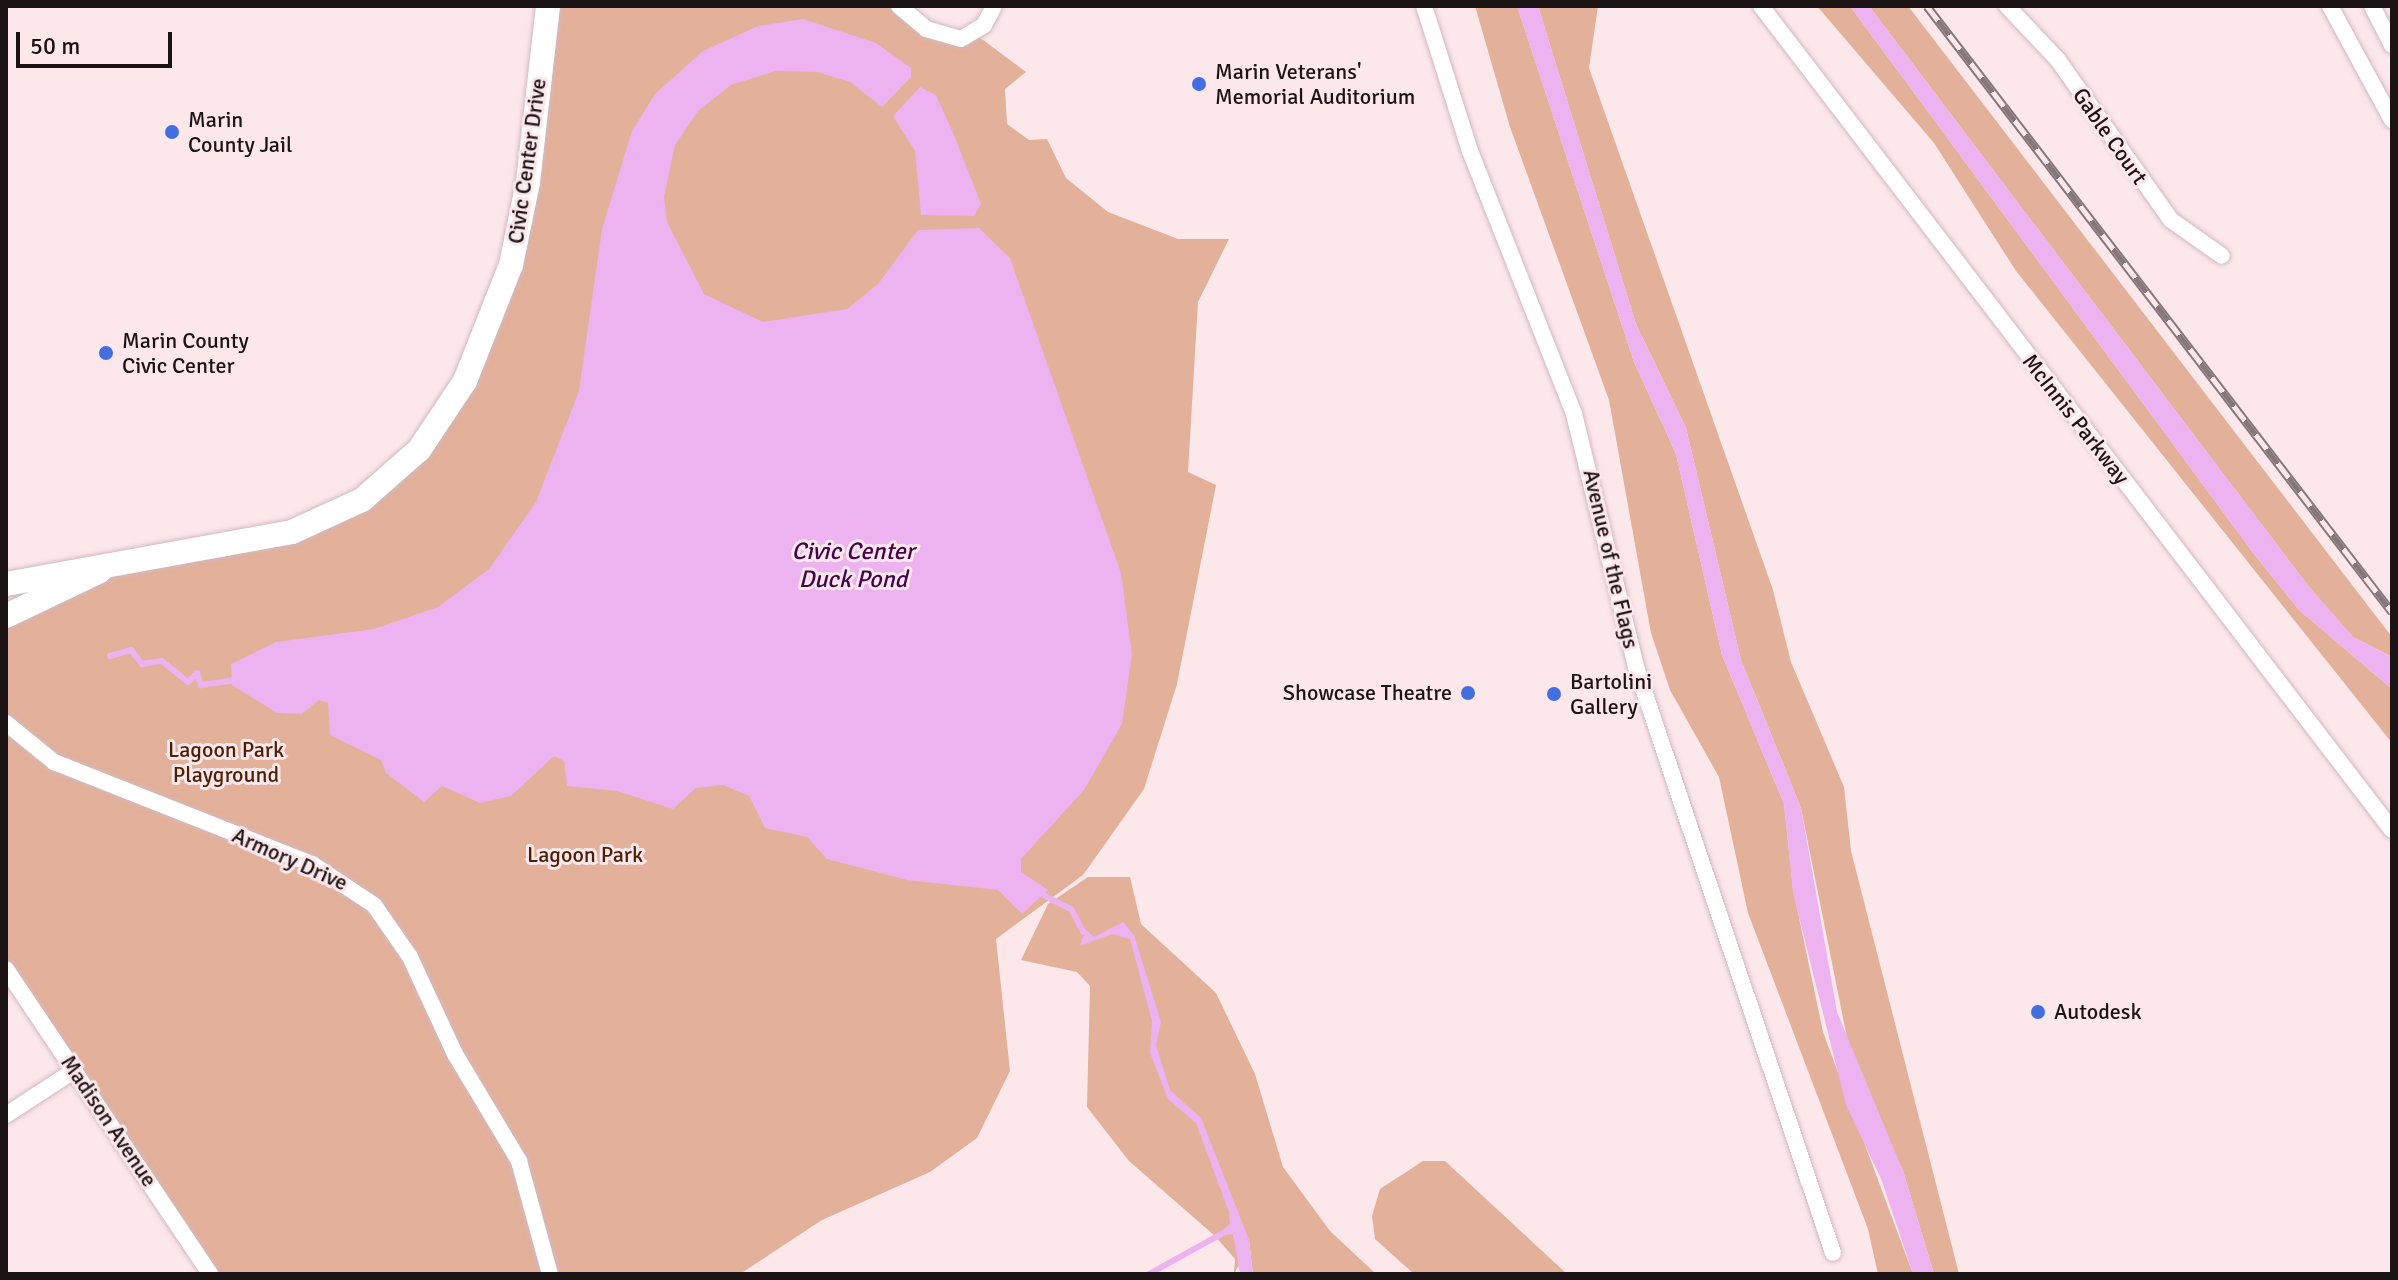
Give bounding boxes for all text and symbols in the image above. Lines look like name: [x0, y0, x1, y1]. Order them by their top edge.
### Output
scale bar: [20, 16, 176, 66]
text: 50 m: [30, 31, 80, 61]
place label: Marin Veterans' Memorial Auditorium: [1215, 58, 1415, 110]
marker: Marin Veterans' Memorial Auditorium: [1190, 75, 1208, 93]
street label: Civic Center Drive: [502, 77, 552, 245]
street label: Gable Court: [2067, 83, 2153, 189]
place label: Marin County Jail: [188, 106, 292, 158]
marker: Marin County Jail: [163, 123, 181, 141]
place label: Marin County Civic Center: [122, 327, 249, 378]
marker: Marin County Civic Center: [97, 344, 115, 362]
street label: McInnis Parkway: [2017, 349, 2135, 489]
street label: Avenue of the Flags: [1578, 467, 1644, 651]
water label: Civic Center Duck Pond: [792, 538, 914, 594]
place label: Bartolini Gallery: [1570, 668, 1652, 720]
place label: Showcase Theatre: [1283, 680, 1452, 706]
marker: Showcase Theatre: [1459, 684, 1477, 702]
marker: Bartolini Gallery: [1545, 685, 1563, 703]
park label: Lagoon Park Playground: [168, 736, 284, 788]
street label: Armory Drive: [228, 822, 352, 896]
park label: Lagoon Park: [527, 842, 643, 868]
place label: Autodesk: [2054, 999, 2142, 1025]
marker: Autodesk: [2029, 1003, 2047, 1021]
street label: Madison Avenue: [55, 1050, 163, 1192]

